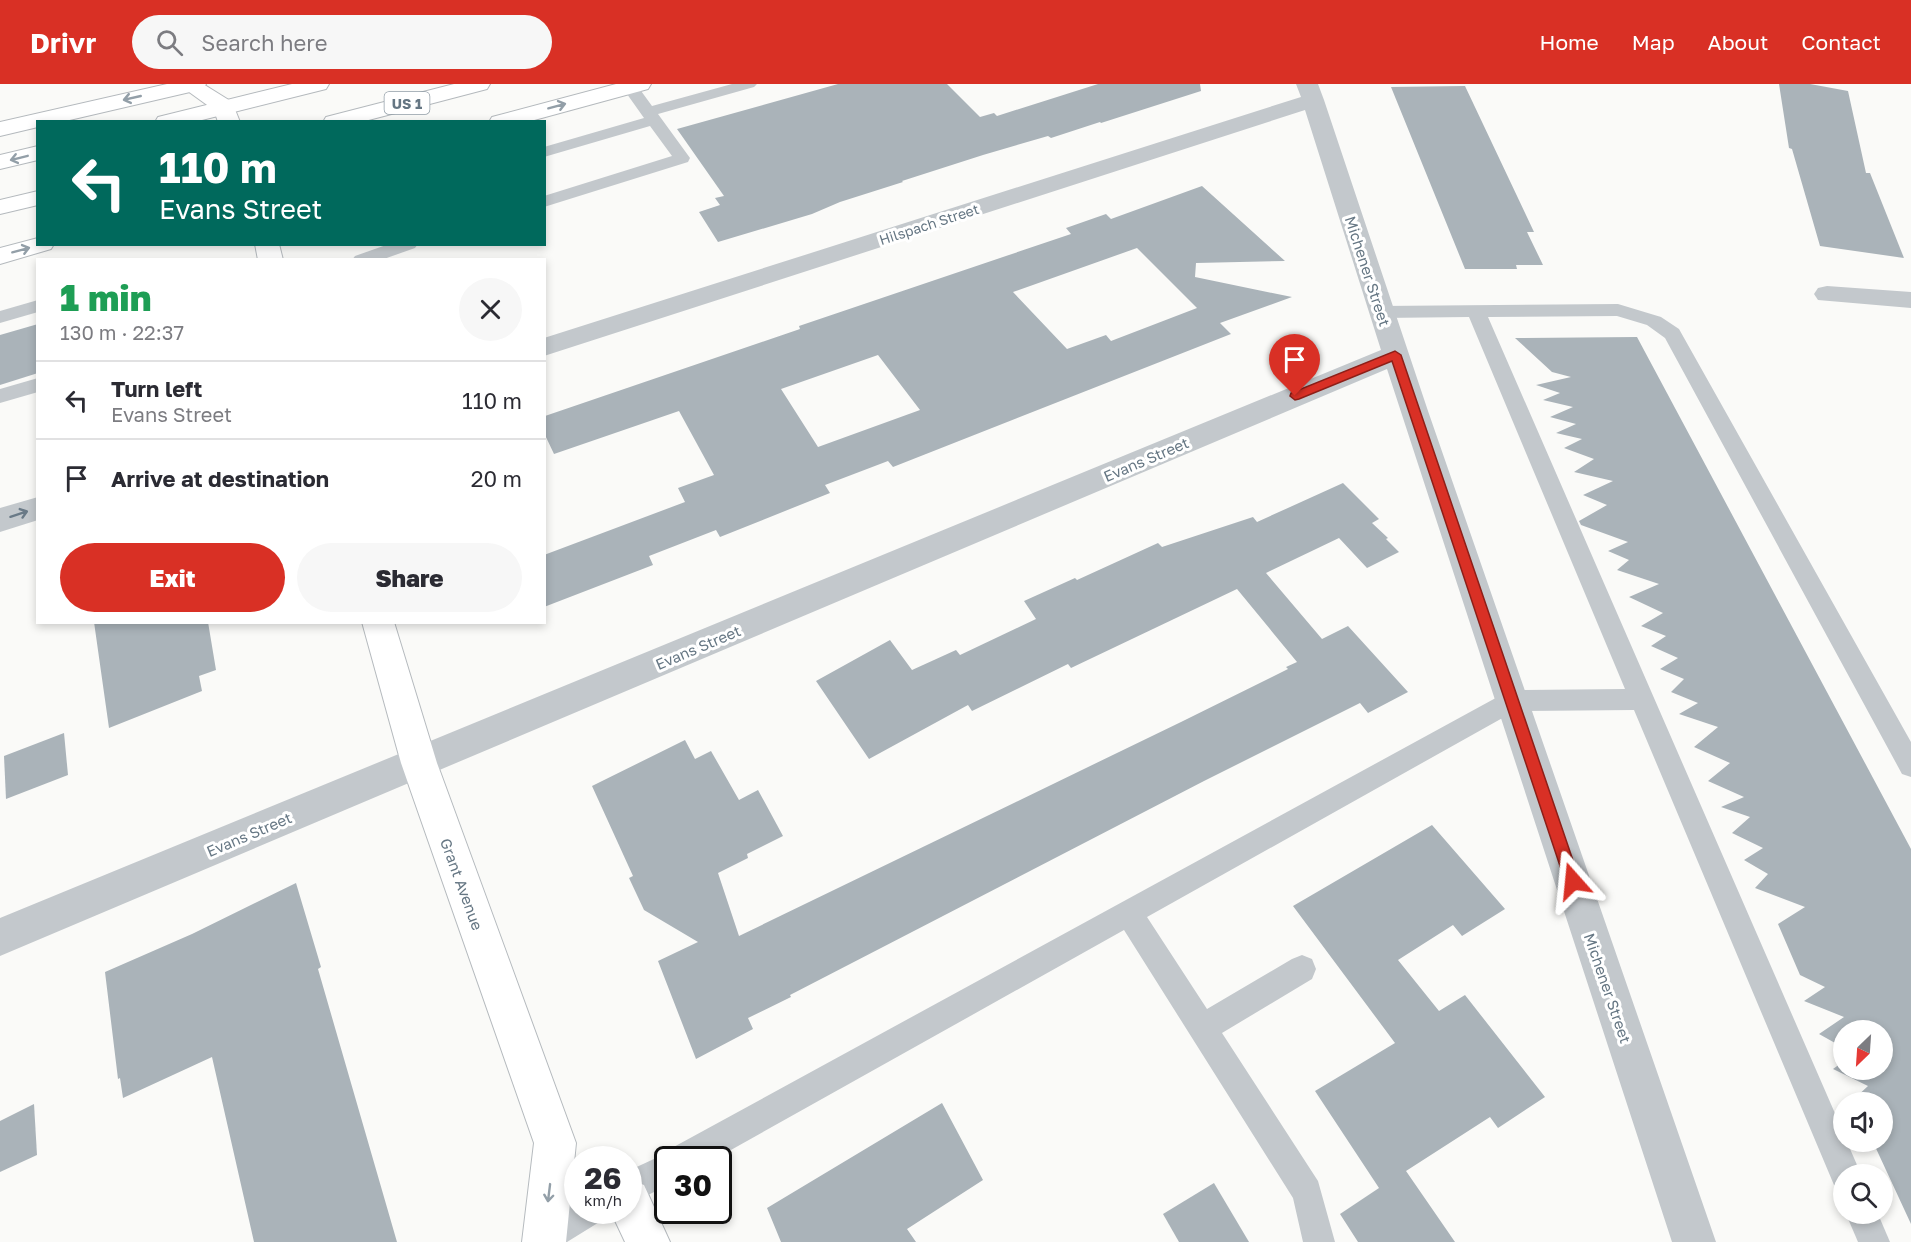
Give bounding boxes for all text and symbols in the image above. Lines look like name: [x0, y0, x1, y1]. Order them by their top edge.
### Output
search box: [132, 15, 552, 69]
text: Drivr: [30, 26, 96, 59]
icon: search: [153, 26, 186, 59]
text: Search here: [201, 29, 327, 56]
text: Home: [1539, 29, 1599, 55]
text: Map: [1632, 29, 1675, 55]
text: About: [1708, 29, 1768, 55]
text: Contact: [1801, 29, 1881, 55]
road number: US 1: [384, 92, 430, 114]
one-way arrow: [123, 93, 142, 105]
one-way arrow: [547, 100, 566, 112]
text: 110 m: [159, 142, 277, 192]
icon: left: [60, 144, 138, 222]
one-way arrow: [10, 152, 29, 164]
text: Evans Street: [159, 193, 322, 225]
street label: Hilspach Street: [877, 200, 981, 248]
street label: Michener Street: [1342, 214, 1394, 328]
one-way arrow: [11, 244, 30, 255]
text: 1 min: [60, 276, 151, 319]
button: close: [459, 278, 522, 341]
text: 130 m · 22:37: [60, 320, 184, 344]
pin: [1269, 334, 1320, 396]
icon: arrive: [1278, 343, 1311, 376]
text: Turn left: [111, 375, 202, 402]
icon: left: [60, 384, 93, 417]
text: 110 m: [462, 387, 522, 414]
text: Evans Street: [111, 402, 232, 426]
street label: Evans Street: [1101, 433, 1191, 485]
icon: arrive: [60, 462, 93, 495]
text: Arrive at destination: [111, 465, 329, 492]
text: 20 m: [471, 465, 522, 492]
one-way arrow: [9, 508, 28, 519]
button: Exit: [60, 543, 285, 612]
button: Share: [297, 543, 522, 612]
street label: Evans Street: [653, 621, 743, 673]
street label: Evans Street: [204, 808, 294, 860]
street label: Grant Avenue: [437, 836, 487, 933]
position arrow: [1541, 849, 1605, 913]
street label: Michener Street: [1581, 931, 1635, 1045]
north arrow: [1833, 1020, 1893, 1080]
map controls: [1833, 1020, 1893, 1224]
button: sound: [1833, 1092, 1893, 1152]
speed limit sign: 30: [654, 1146, 732, 1224]
text: 26: [584, 1160, 622, 1196]
button: search: [1833, 1164, 1893, 1224]
one-way arrow: [543, 1182, 554, 1202]
text: km/h: [584, 1191, 622, 1209]

